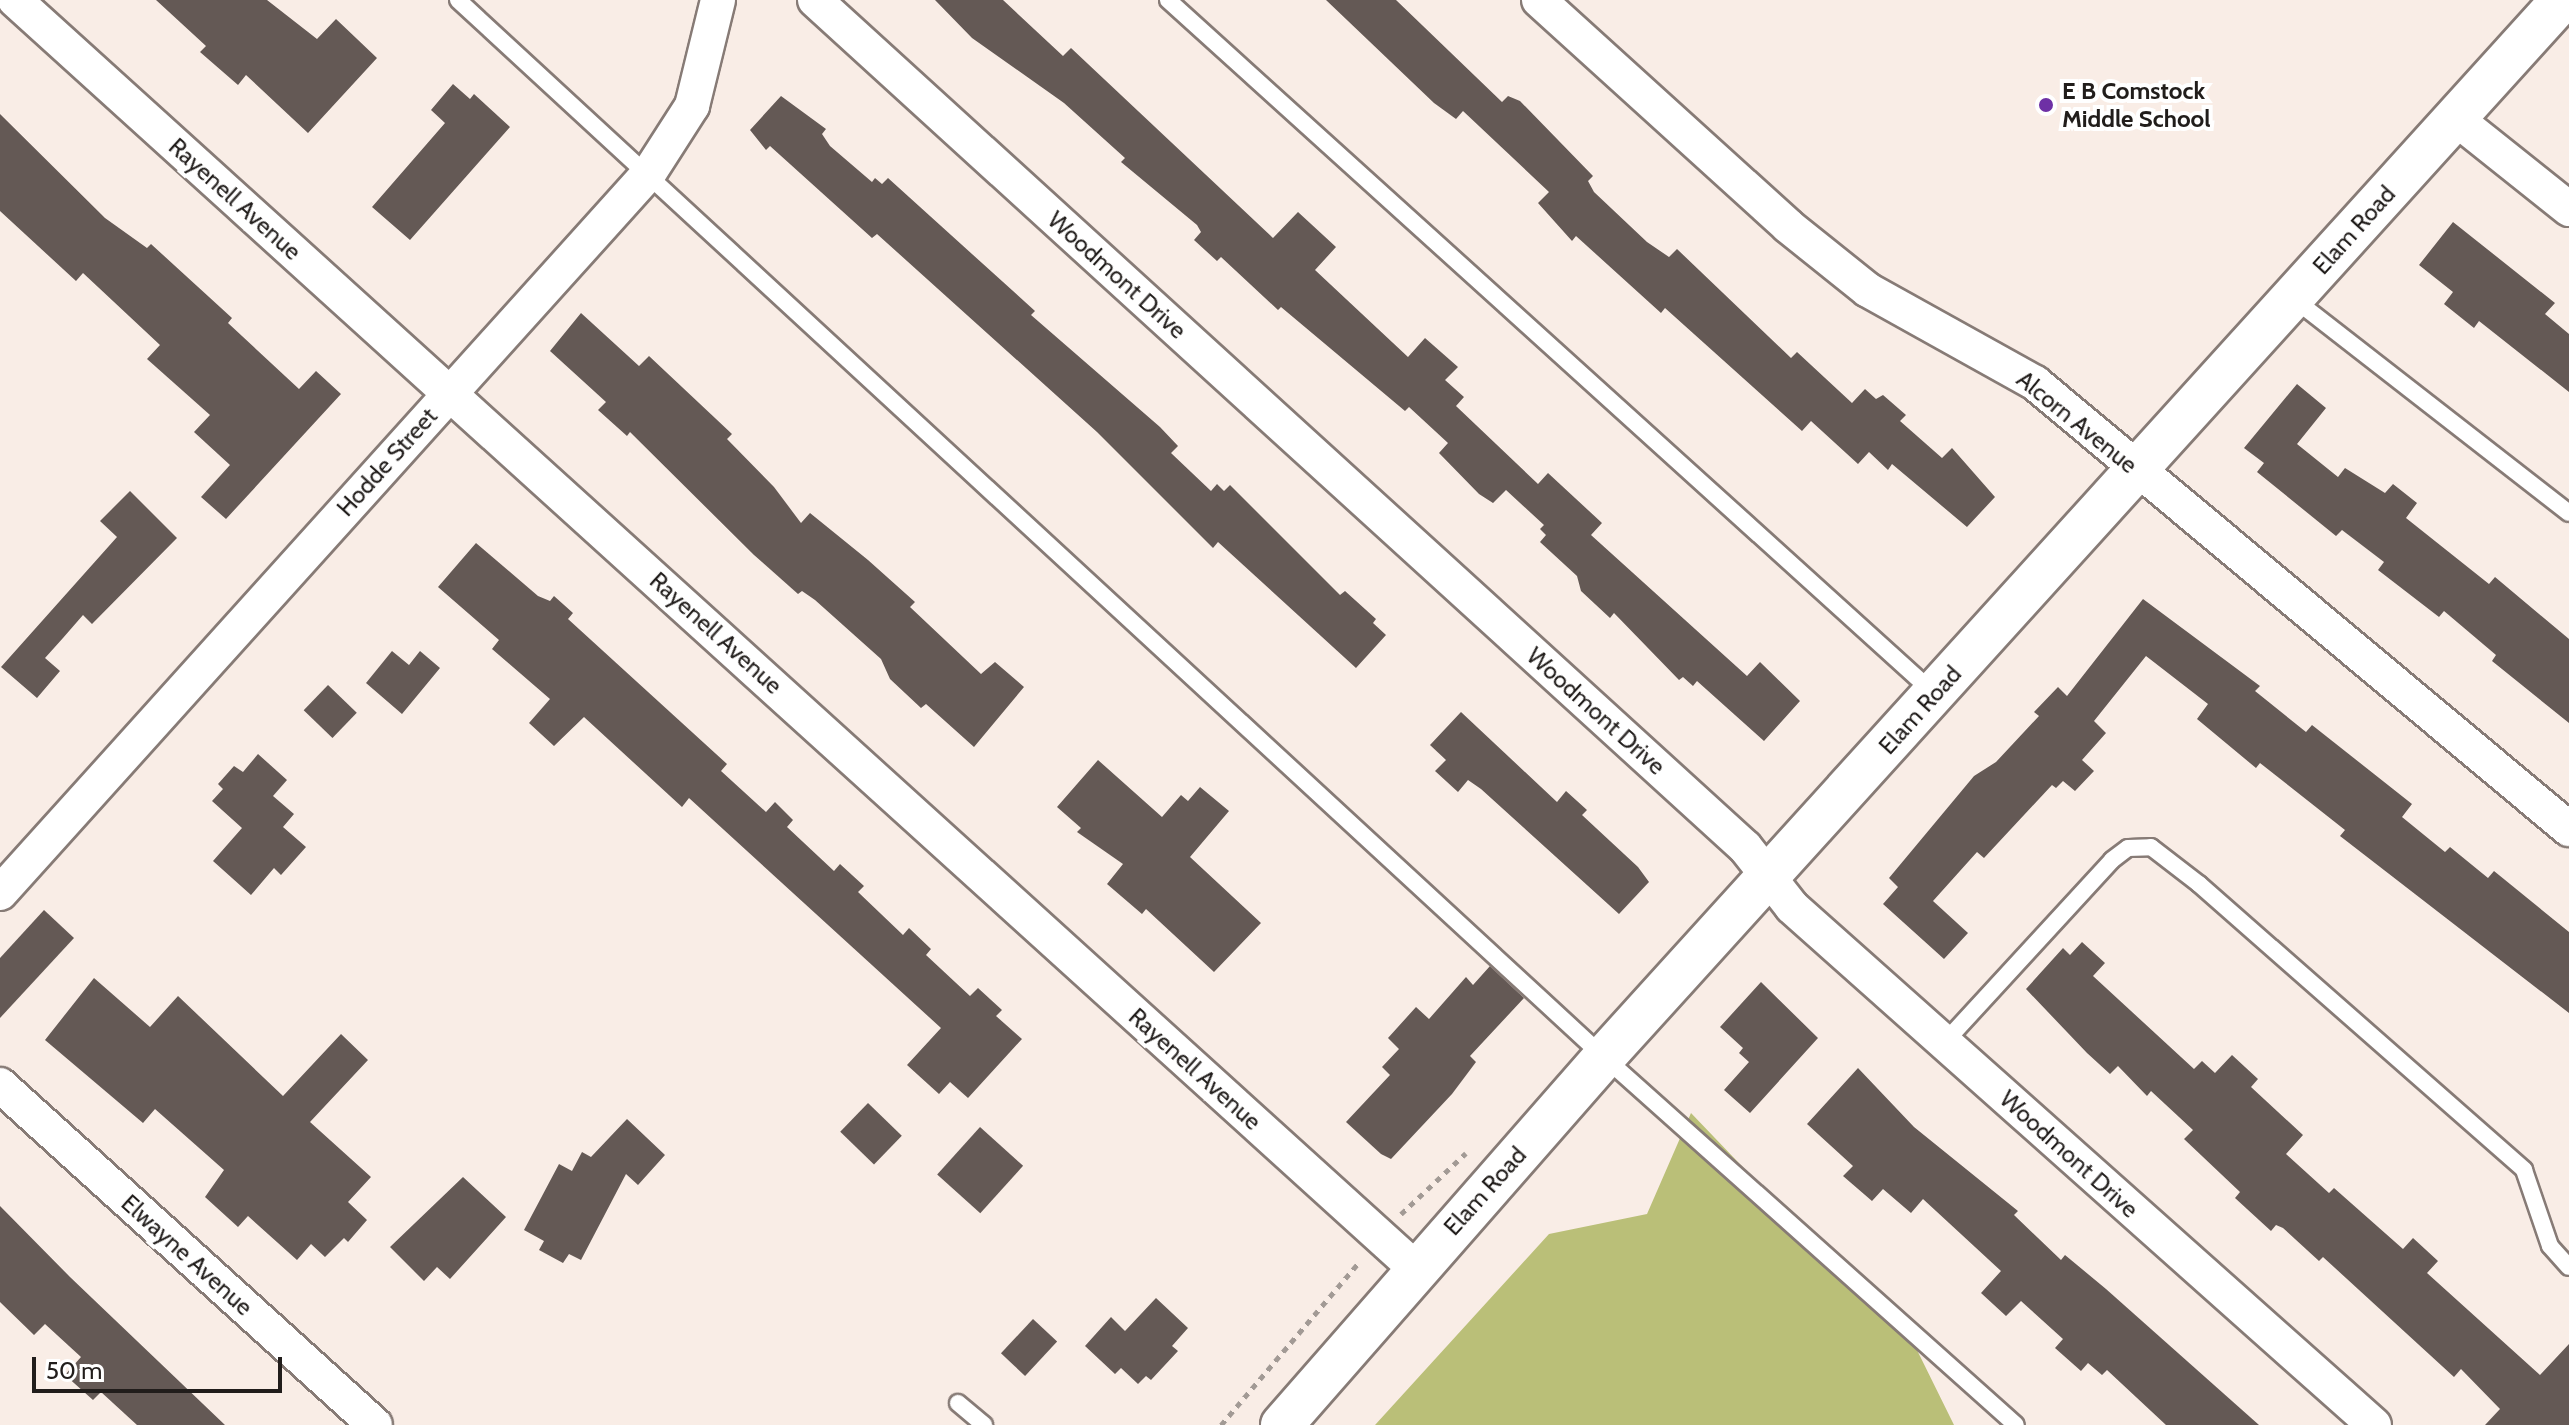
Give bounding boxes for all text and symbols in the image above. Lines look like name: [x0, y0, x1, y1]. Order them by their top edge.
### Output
place label: E B Comstock Middle School: [2062, 77, 2211, 133]
marker: E B Comstock Middle School: [2037, 96, 2055, 114]
street label: Rayenell Avenue: [163, 132, 307, 266]
street label: Elam Road: [2307, 180, 2401, 280]
street label: Woodmont Drive: [1042, 205, 1192, 345]
street label: Alcorn Avenue: [2011, 365, 2143, 479]
street label: Hodde Street: [331, 402, 443, 522]
street label: Rayenell Avenue: [644, 566, 788, 700]
street label: Woodmont Drive: [1521, 641, 1671, 781]
street label: Elam Road: [1873, 660, 1967, 760]
street label: Rayenell Avenue: [1123, 1002, 1267, 1136]
street label: Woodmont Drive: [1994, 1084, 2144, 1224]
street label: Elam Road: [1438, 1141, 1532, 1241]
street label: Elwayne Avenue: [115, 1189, 259, 1321]
scale bar: [36, 1341, 286, 1391]
text: 50 m: [46, 1356, 102, 1385]

